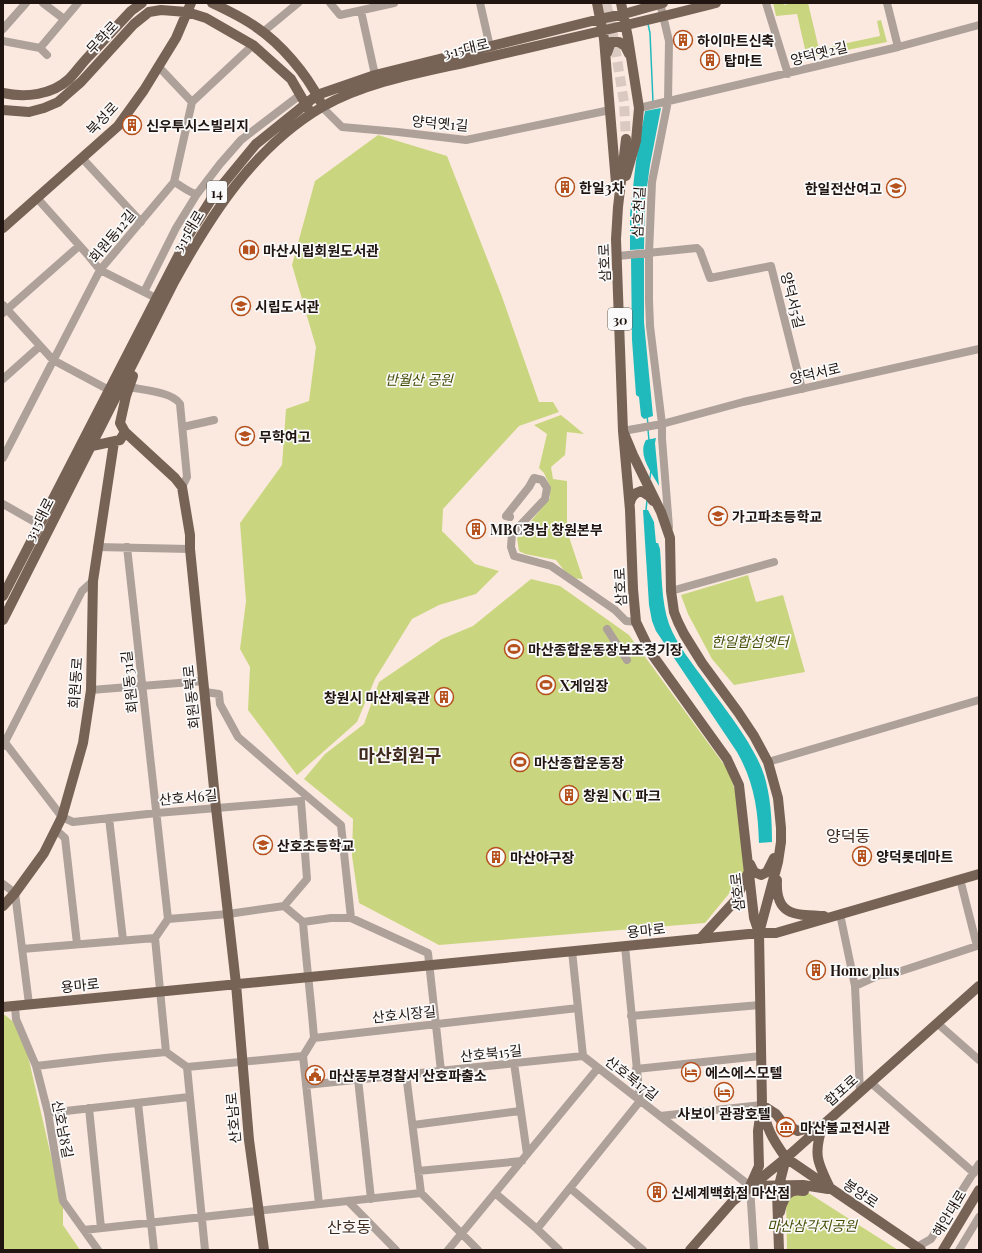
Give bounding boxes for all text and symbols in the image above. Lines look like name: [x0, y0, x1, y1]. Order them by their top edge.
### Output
street label: 무학로: [82, 16, 122, 58]
building icon: 하이마트신축: [672, 29, 694, 51]
place label: 하이마트신축: [697, 31, 774, 50]
street label: 3·15대로: [441, 34, 491, 62]
street label: 양덕옛2길: [788, 37, 850, 69]
building icon: 탑마트: [699, 49, 721, 71]
place label: 탑마트: [724, 51, 763, 70]
street label: 북성로: [82, 97, 122, 139]
street label: 양덕옛1길: [411, 111, 469, 135]
building icon: 신우투시스빌리지: [121, 114, 143, 136]
place label: 신우투시스빌리지: [146, 116, 249, 135]
building icon: 한일3차: [554, 176, 576, 198]
school or university icon: 한일전산여고: [885, 177, 907, 199]
place label: 한일3차: [579, 178, 625, 197]
place label: 한일전산여고: [805, 179, 882, 198]
road number: 14: [207, 181, 227, 203]
street label: 삼호천길: [627, 186, 649, 238]
street label: 회원동12길: [84, 206, 140, 266]
street label: 3·15대로: [168, 206, 208, 256]
library icon: 마산시립회원도서관: [238, 239, 260, 261]
place label: 마산시립회원도서관: [263, 241, 379, 260]
street label: 삼호로: [594, 243, 614, 283]
street label: 양덕서5길: [777, 270, 809, 330]
school or university icon: 시립도서관: [230, 295, 252, 317]
place label: 시립도서관: [255, 297, 320, 316]
road number: 30: [608, 308, 632, 330]
street label: 양덕서로: [788, 358, 842, 388]
park label: 반월산 공원: [385, 370, 454, 389]
school or university icon: 무학여고: [234, 425, 256, 447]
place label: 무학여고: [259, 427, 311, 446]
street label: 3·15대로: [20, 494, 58, 544]
school or university icon: 가고파초등학교: [707, 505, 729, 527]
place label: 가고파초등학교: [732, 507, 822, 526]
building icon: MBC경남 창원본부: [465, 518, 487, 540]
place label: MBC경남 창원본부: [490, 520, 603, 539]
street label: 삼호로: [609, 567, 630, 607]
park label: 한일합섬옛터: [711, 632, 791, 651]
sports icon: 마산종합운동장보조경기장: [503, 638, 525, 660]
place label: 마산종합운동장보조경기장: [528, 640, 683, 659]
street label: 회원동31길: [116, 650, 142, 714]
street label: 회원동로: [64, 657, 86, 709]
street label: 회원동북로: [178, 664, 204, 730]
sports icon: X게임장: [535, 674, 557, 696]
place label: X게임장: [560, 676, 608, 695]
building icon: 창원시 마산제육관: [433, 686, 455, 708]
place label: 창원시 마산제육관: [324, 688, 430, 707]
district label: 마산회원구: [359, 743, 441, 767]
sports icon: 마산종합운동장: [509, 751, 531, 773]
place label: 마산종합운동장: [534, 753, 624, 772]
building icon: 창원 NC 파크: [558, 784, 580, 806]
street label: 산호서6길: [158, 785, 218, 809]
place label: 창원 NC 파크: [583, 786, 661, 805]
district label: 양덕동: [826, 825, 870, 846]
school or university icon: 산호초등학교: [252, 834, 274, 856]
place label: 산호초등학교: [277, 836, 354, 855]
building icon: 양덕롯데마트: [851, 845, 873, 867]
building icon: 마산야구장: [485, 846, 507, 868]
place label: 양덕롯데마트: [876, 847, 953, 866]
place label: 마산야구장: [510, 848, 575, 867]
street label: 삼호로: [726, 872, 748, 912]
street label: 용마로: [626, 919, 666, 941]
building icon: Home plus: [805, 959, 827, 981]
place label: Home plus: [830, 961, 900, 980]
street label: 용마로: [60, 974, 100, 996]
street label: 산호시장길: [371, 1001, 437, 1027]
street label: 산호북15길: [459, 1040, 523, 1066]
street label: 산호북17길: [602, 1051, 662, 1105]
hotel icon: 에스에스모텔: [680, 1061, 702, 1083]
place label: 에스에스모텔: [705, 1063, 782, 1082]
public building icon: 마산동부경찰서 산호파출소: [304, 1064, 326, 1086]
place label: 마산동부경찰서 산호파출소: [329, 1066, 487, 1085]
street label: 합포로: [820, 1070, 862, 1110]
hotel icon: 사보이 관광호텔: [713, 1081, 735, 1103]
street label: 산호남로: [221, 1091, 245, 1144]
street label: 산호남8길: [48, 1098, 78, 1160]
place label: 사보이 관광호텔: [677, 1104, 771, 1123]
museum icon: 마산불교전시관: [775, 1116, 797, 1138]
place label: 마산불교전시관: [800, 1118, 890, 1137]
street label: 봉양로: [840, 1174, 882, 1212]
building icon: 신세계백화점 마산점: [646, 1181, 668, 1203]
place label: 신세계백화점 마산점: [671, 1183, 790, 1202]
street label: 해안대로: [928, 1186, 970, 1240]
district label: 산호동: [327, 1216, 371, 1237]
park label: 마산삼각지공원: [767, 1216, 858, 1235]

